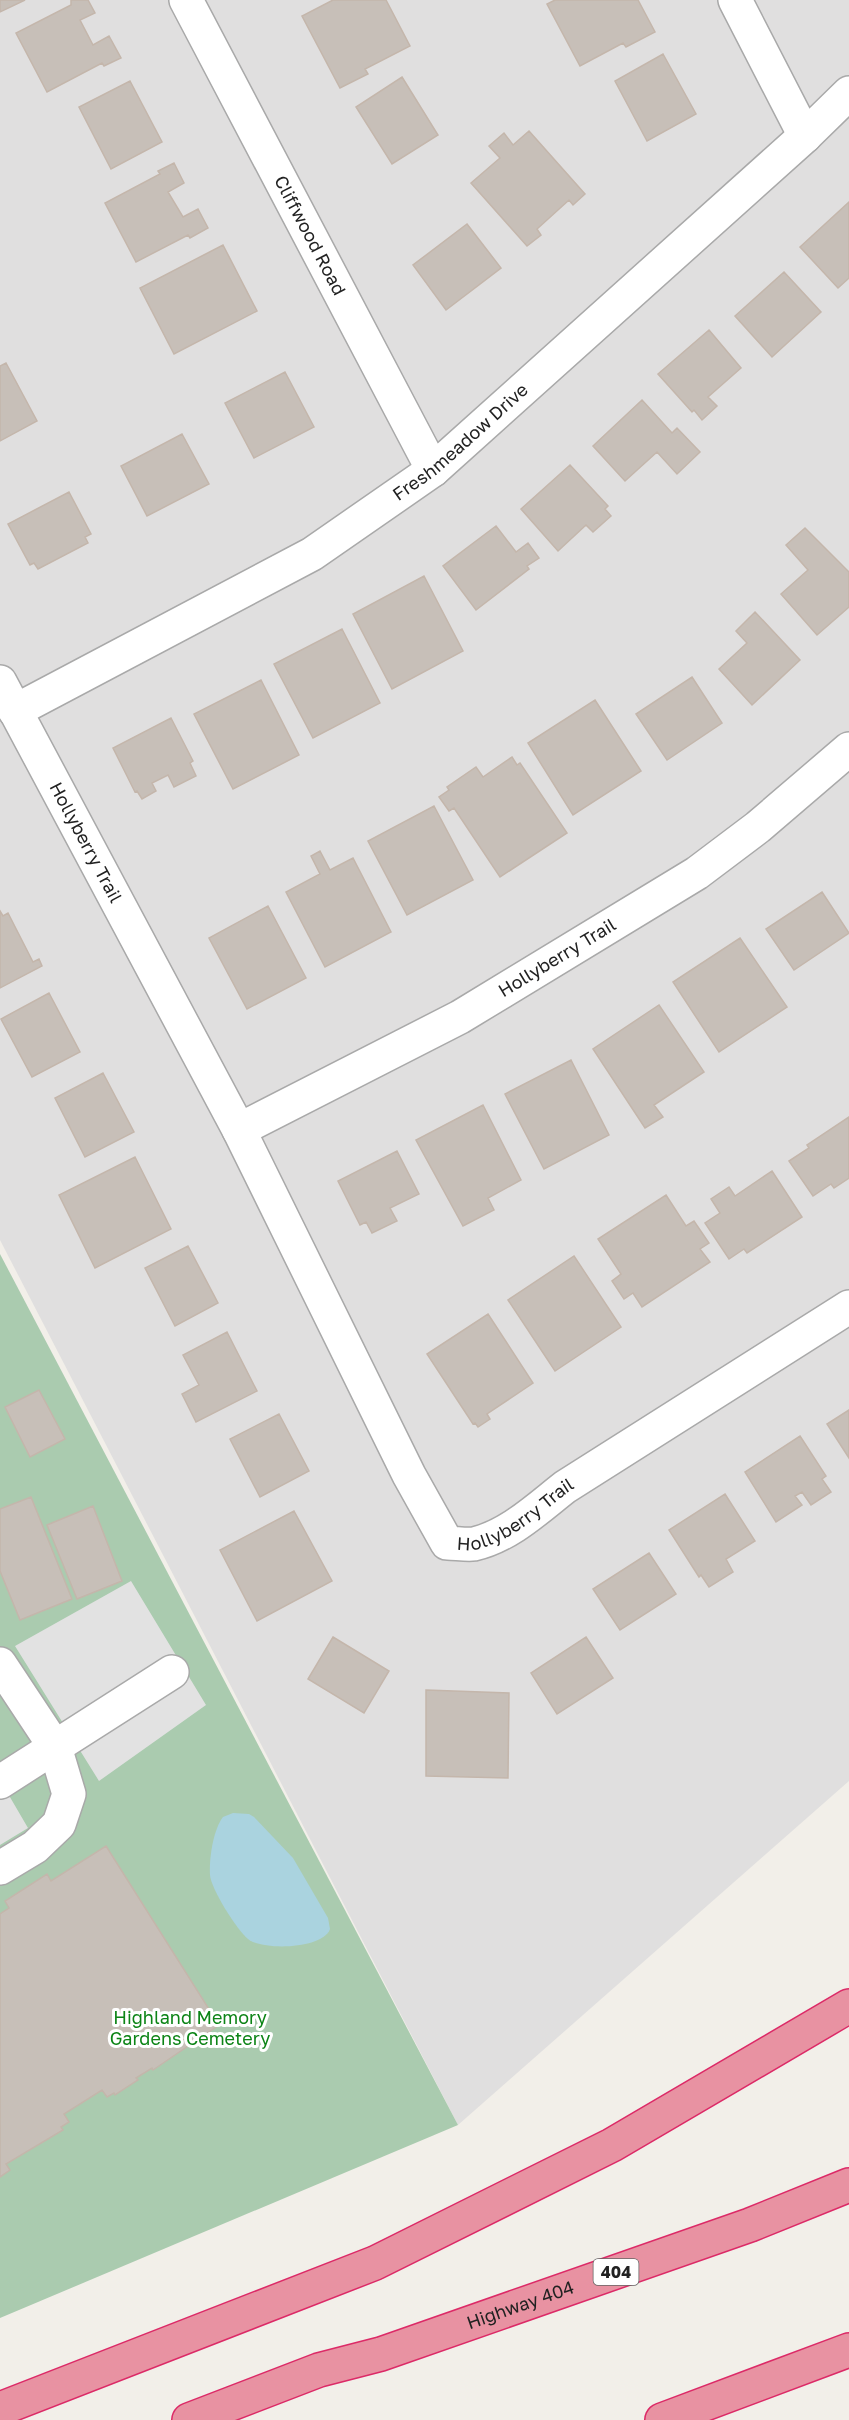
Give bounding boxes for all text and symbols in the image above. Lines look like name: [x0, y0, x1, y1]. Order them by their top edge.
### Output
street label: Cliffwood Road: [270, 171, 351, 299]
street label: Freshmeadow Drive: [388, 378, 532, 505]
street label: Hollyberry Trail: [45, 778, 128, 906]
street label: Hollyberry Trail: [494, 913, 620, 1001]
street label: Hollyberry Trail: [456, 1472, 577, 1555]
park label: Highland Memory Gardens Cemetery: [110, 2006, 270, 2049]
road number: 404: [594, 2259, 638, 2285]
street label: Highway 404: [463, 2275, 577, 2333]

